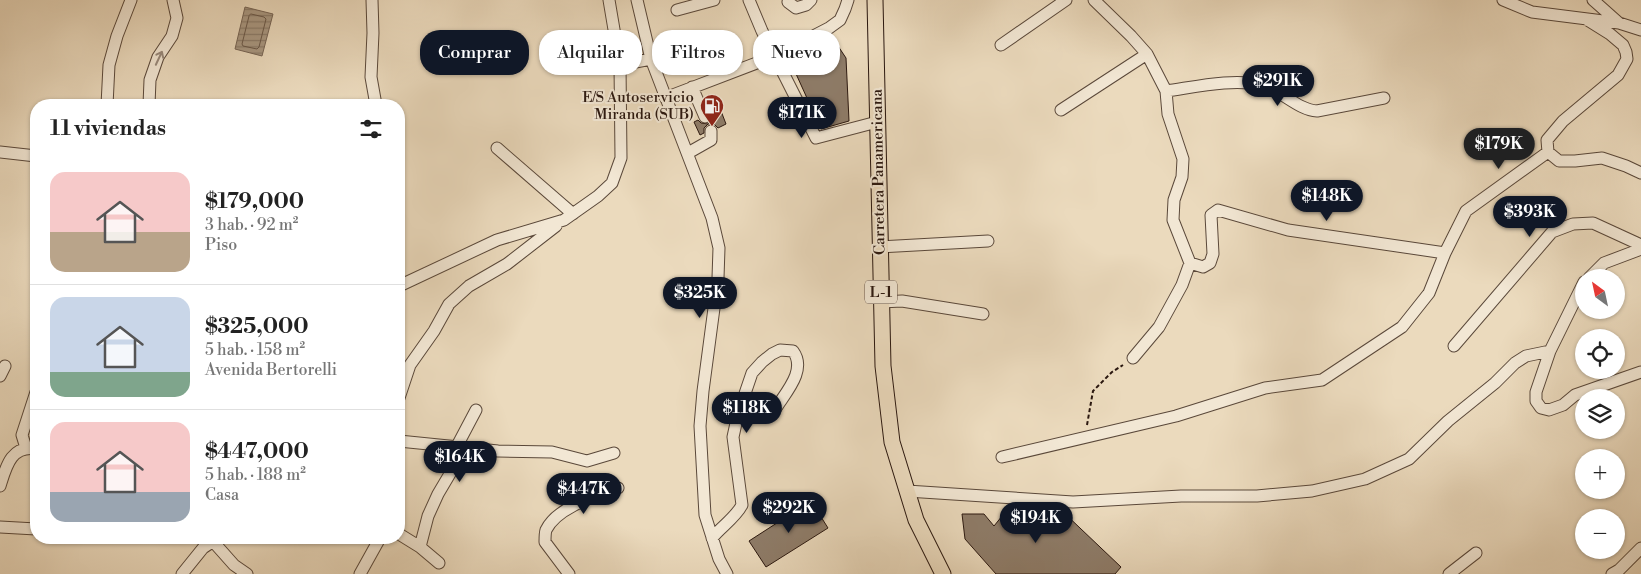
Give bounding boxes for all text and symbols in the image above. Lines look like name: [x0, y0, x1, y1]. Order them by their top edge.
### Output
chip: Comprar: [420, 30, 529, 75]
chip: Alquilar: [539, 30, 642, 75]
chip: Filtros: [652, 30, 743, 75]
chip: Nuevo: [753, 30, 840, 75]
one-way arrow: [154, 51, 164, 66]
pin: $291K: [1243, 64, 1313, 107]
text: $291K: [1253, 71, 1303, 91]
place label: E/S Autoservicio Miranda (SUB): [582, 88, 694, 124]
street label: Carretera Panamericana: [868, 88, 889, 255]
fuel station icon: E/S Autoservicio Miranda (SUB): [699, 93, 725, 127]
pin: $171K: [767, 96, 837, 139]
text: $171K: [779, 103, 825, 123]
icon: filters: [357, 115, 385, 143]
text: 11 viviendas: [50, 116, 166, 142]
pin: $179K: [1464, 128, 1534, 170]
text: $179K: [1475, 134, 1523, 154]
pin: $148K: [1292, 180, 1362, 222]
text: $148K: [1302, 186, 1352, 206]
text: $179,000: [205, 189, 304, 215]
icon: home: [90, 192, 150, 252]
pin: $393K: [1495, 196, 1565, 238]
text: $393K: [1504, 202, 1556, 222]
text: 3 hab. · 92 m²: [205, 215, 298, 235]
text: Piso: [205, 235, 237, 255]
north arrow: [1575, 269, 1625, 319]
map controls: [1575, 269, 1625, 559]
pin: $325K: [665, 276, 735, 319]
road number: L-1: [865, 280, 897, 304]
text: $325K: [674, 283, 726, 303]
text: $325,000: [205, 314, 309, 340]
icon: home: [90, 317, 150, 377]
button: locate: [1575, 329, 1625, 379]
text: 5 hab. · 158 m²: [205, 340, 305, 360]
text: Avenida Bertorelli: [205, 360, 337, 380]
button: layers: [1575, 389, 1625, 439]
pin: $118K: [712, 392, 782, 434]
text: $118K: [723, 398, 771, 418]
text: $447,000: [205, 439, 309, 465]
pin: $164K: [425, 440, 495, 483]
icon: home: [90, 442, 150, 502]
text: $164K: [435, 447, 485, 467]
button: +: [1575, 449, 1625, 499]
text: 5 hab. · 188 m²: [205, 465, 306, 485]
pin: $447K: [549, 472, 619, 515]
text: $447K: [558, 479, 610, 499]
text: Casa: [205, 485, 239, 505]
pin: $292K: [754, 492, 824, 534]
text: $292K: [763, 498, 815, 518]
pin: $194K: [1001, 502, 1071, 544]
text: $194K: [1011, 508, 1061, 528]
button: −: [1575, 509, 1625, 559]

